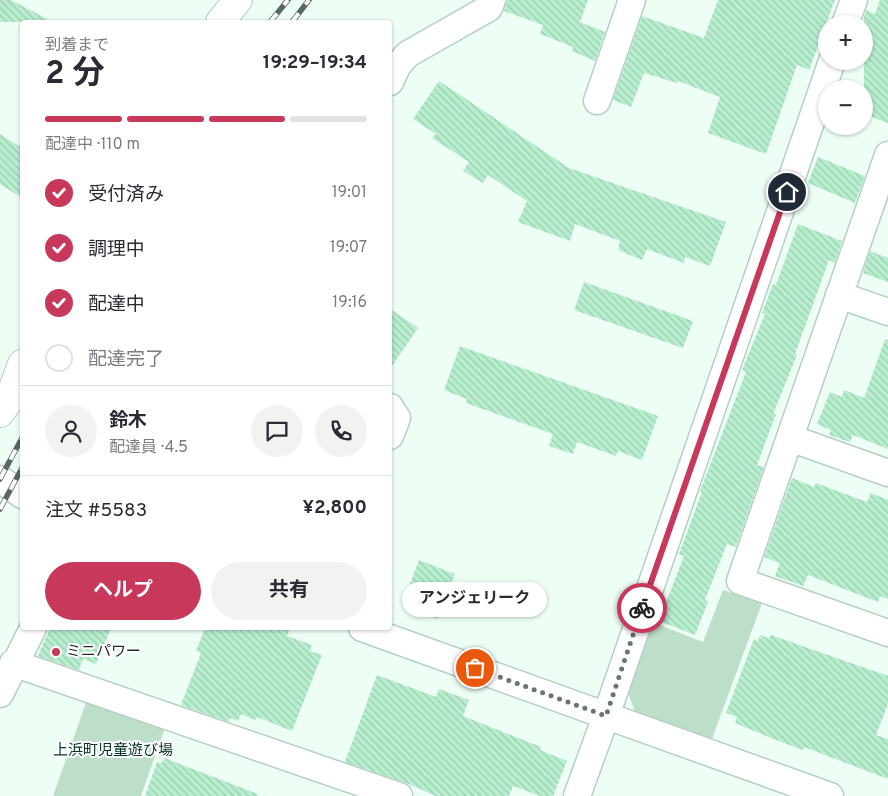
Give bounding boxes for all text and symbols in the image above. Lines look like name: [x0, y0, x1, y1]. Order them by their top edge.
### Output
map controls: [818, 15, 873, 135]
button: +: [818, 15, 873, 70]
text: 到着まで: [45, 36, 109, 56]
text: 19:29–19:34: [263, 51, 367, 75]
text: 2 分: [45, 55, 105, 95]
button: −: [818, 80, 873, 135]
text: 配達中 · 110 m: [45, 135, 140, 155]
pin: [766, 171, 808, 213]
icon: home: [773, 178, 801, 206]
icon: check: [45, 179, 73, 207]
text: 受付済み: [88, 183, 164, 207]
text: 19:01: [332, 183, 367, 203]
icon: check: [45, 234, 73, 262]
text: 調理中: [88, 238, 145, 262]
text: 19:07: [330, 238, 367, 258]
icon: check: [45, 289, 73, 317]
text: 配達中: [88, 293, 145, 317]
text: 19:16: [332, 293, 367, 313]
text: 配達完了: [88, 348, 164, 372]
button: person: [45, 405, 97, 457]
button: chat: [251, 405, 303, 457]
button: phone: [315, 405, 367, 457]
text: 鈴木: [109, 409, 147, 433]
text: 配達員 · 4.5: [109, 438, 188, 458]
text: ¥2,800: [302, 496, 367, 520]
text: 注文 #5583: [45, 499, 147, 523]
button: ヘルプ: [45, 562, 201, 620]
button: 共有: [211, 562, 367, 620]
callout: アンジェリーク: [402, 583, 548, 618]
courier: [617, 583, 667, 633]
text: アンジェリーク: [419, 589, 530, 609]
icon: bike: [628, 594, 656, 622]
place label: ミニパワー: [66, 643, 141, 662]
marker: ミニパワー: [50, 646, 62, 658]
pin: [454, 647, 496, 689]
icon: bag: [461, 654, 489, 682]
park label: 上浜町児童遊び場: [53, 741, 173, 761]

